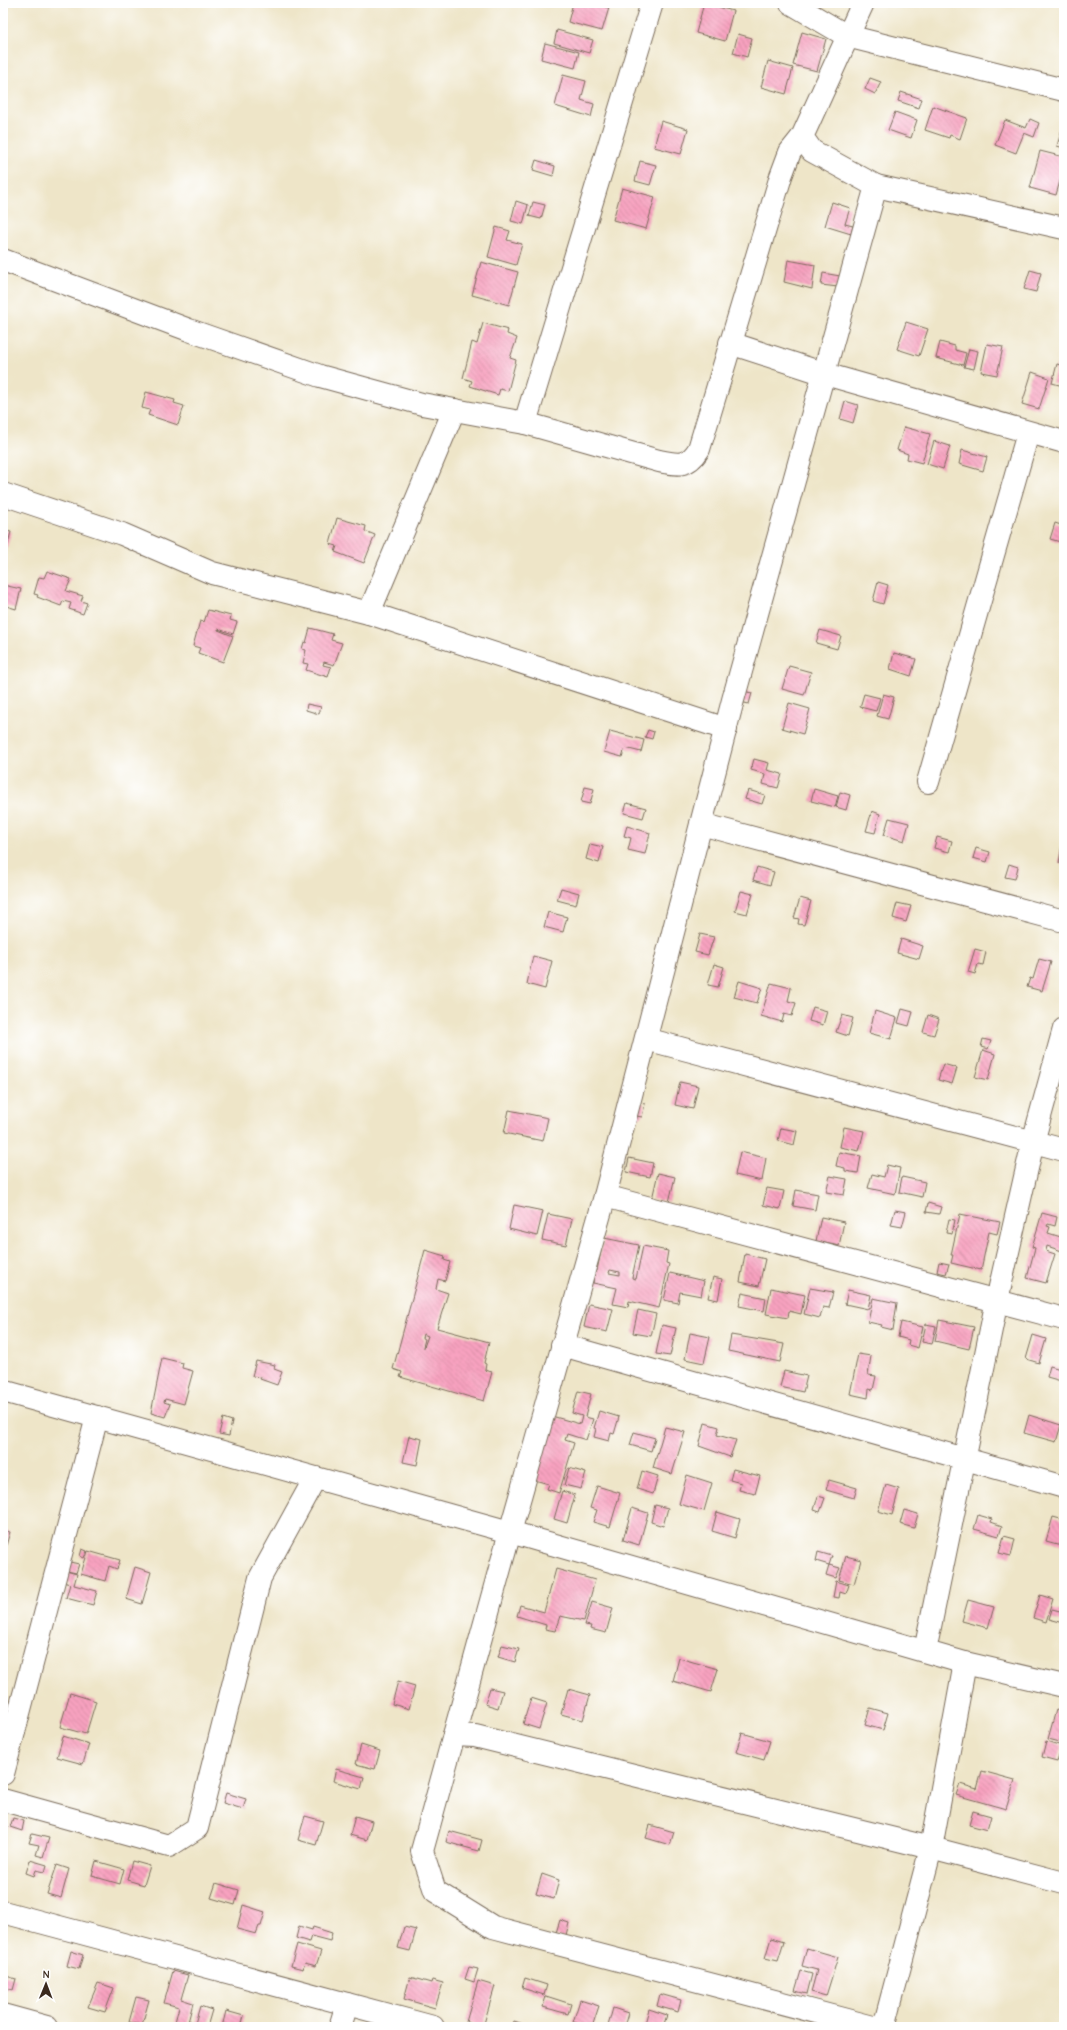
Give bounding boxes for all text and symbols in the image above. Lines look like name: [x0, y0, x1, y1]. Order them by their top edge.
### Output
north arrow: [26, 1964, 66, 2004]
text: N: [42, 1968, 50, 1981]

